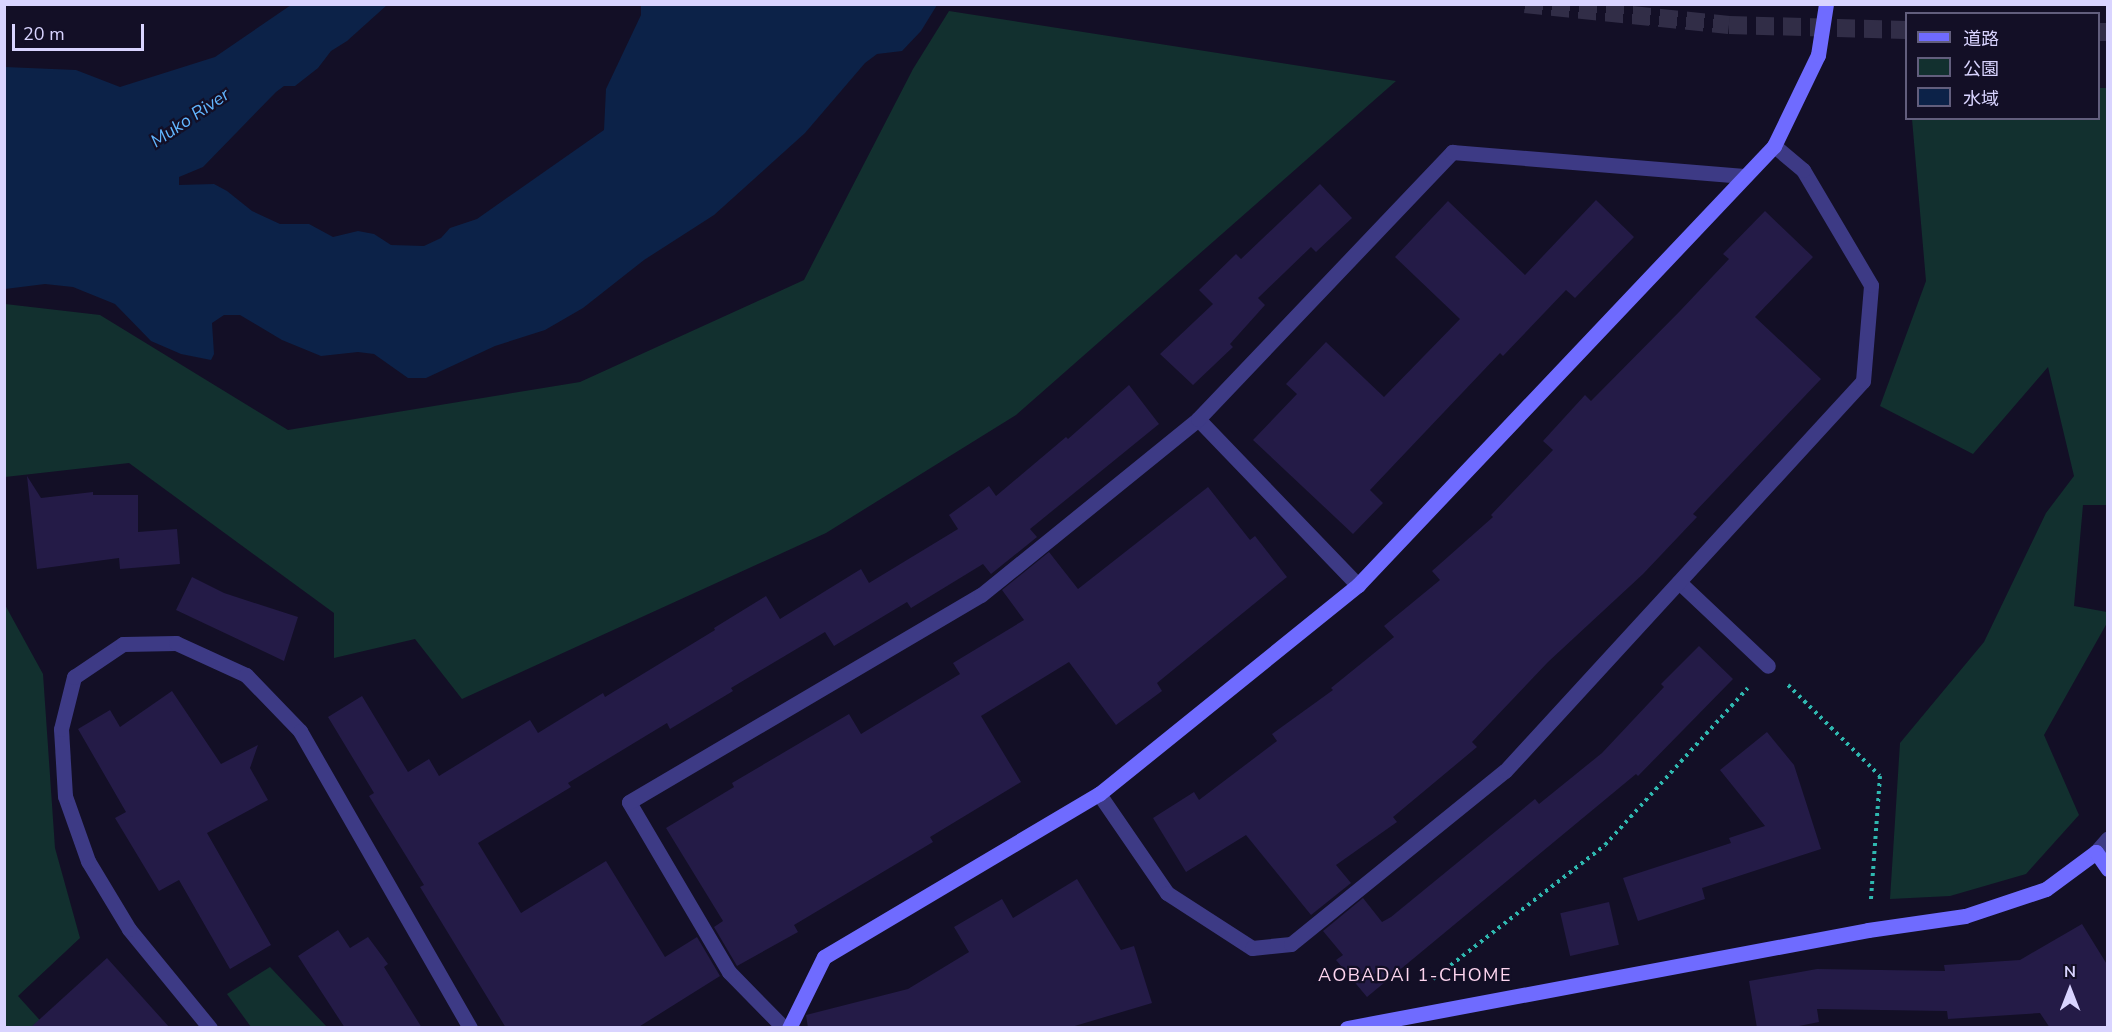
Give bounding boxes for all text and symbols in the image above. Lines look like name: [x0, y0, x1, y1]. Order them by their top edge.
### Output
scale bar: [15, 12, 147, 50]
legend: [1905, 12, 2100, 120]
text: 20 m: [23, 22, 65, 46]
text: 道路: [1963, 27, 1999, 51]
text: 公園: [1963, 57, 1999, 81]
water label: Muko River: [147, 84, 233, 152]
text: 水域: [1963, 87, 1999, 111]
north arrow: [2040, 960, 2100, 1020]
text: N: [2064, 961, 2076, 983]
district label: AOBADAI 1-CHOME: [1318, 964, 1512, 986]

